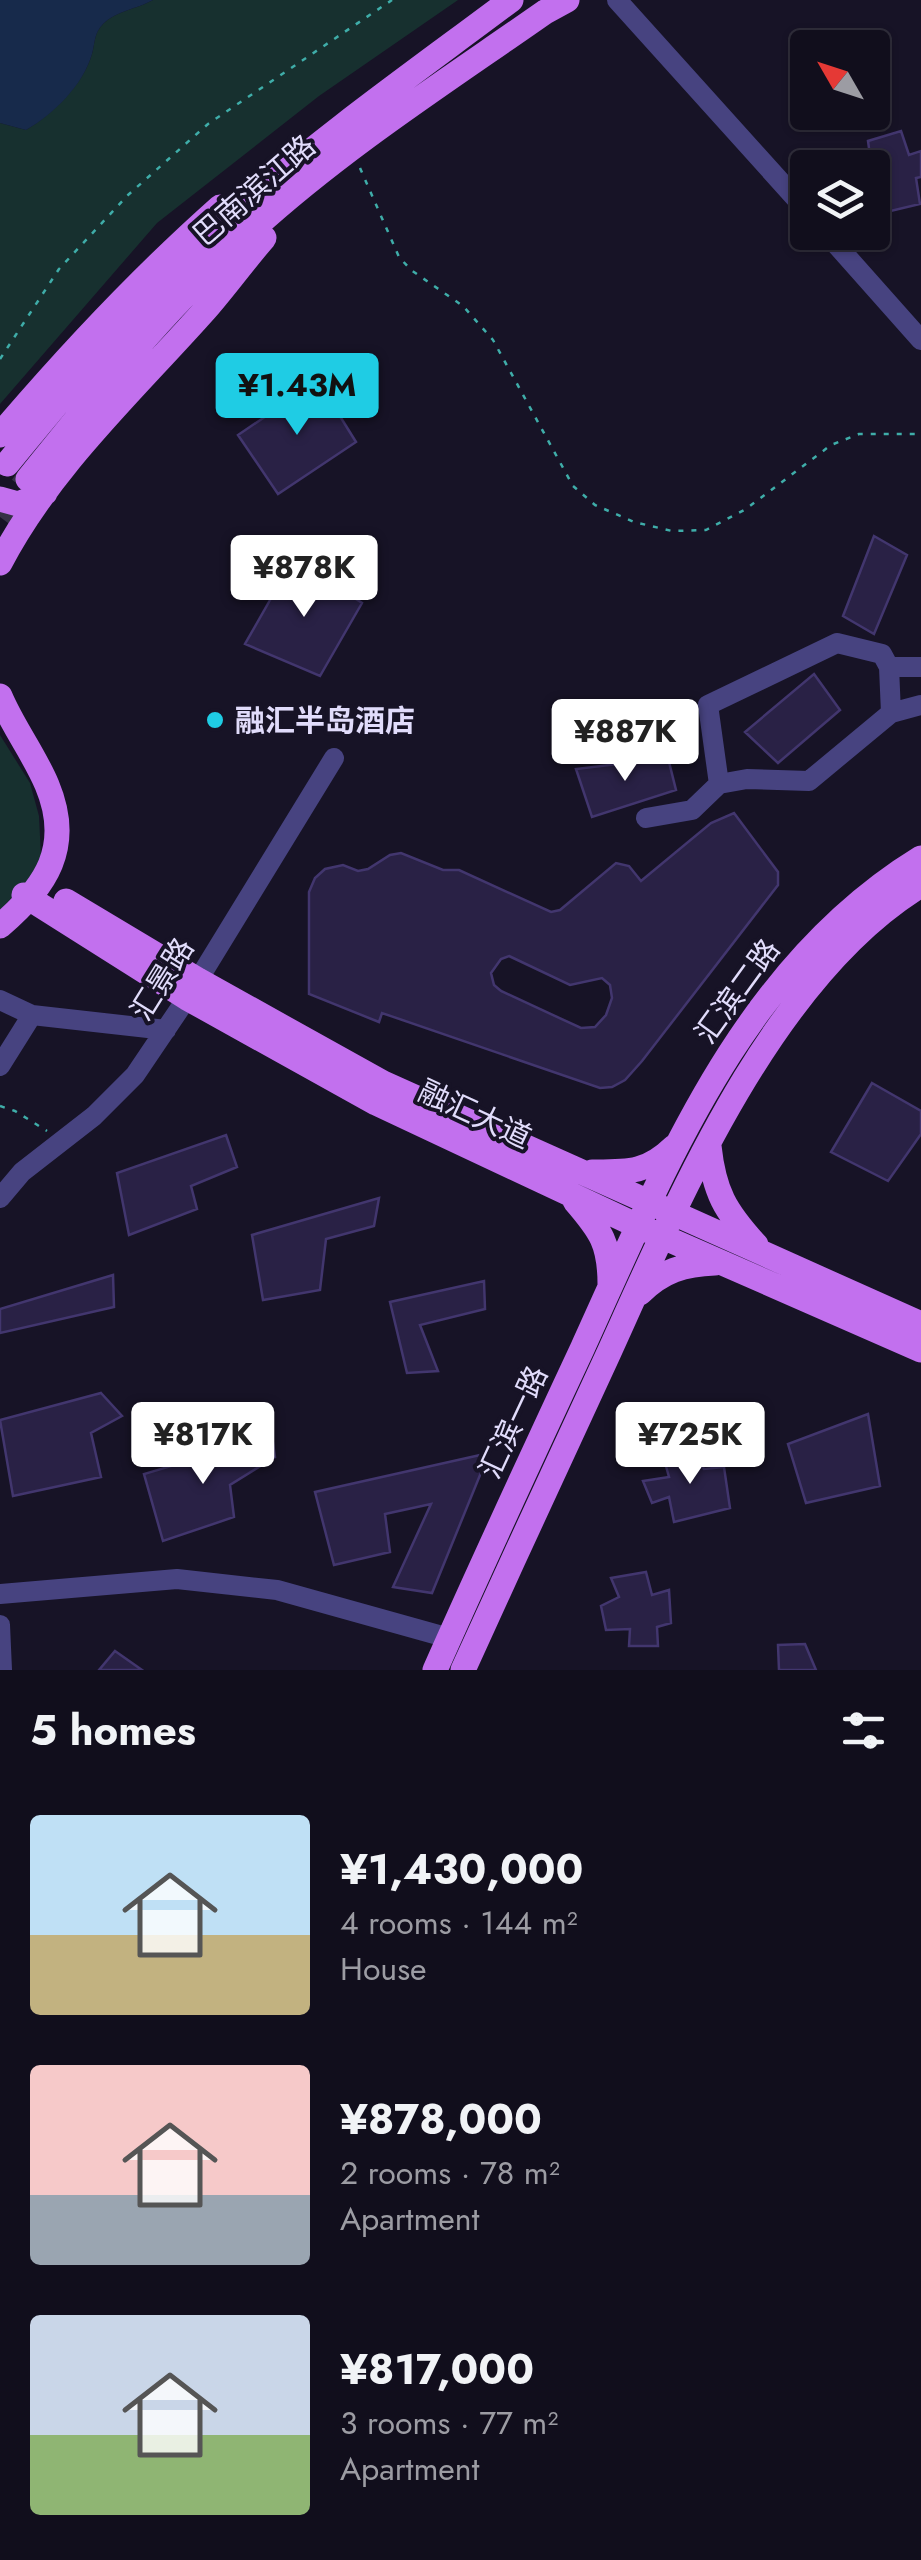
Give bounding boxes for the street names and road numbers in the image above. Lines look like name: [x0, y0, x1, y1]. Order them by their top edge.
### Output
street label: 巴南滨江路: [183, 125, 325, 255]
street label: 汇景路: [120, 929, 204, 1029]
street label: 汇滨二路: [684, 930, 790, 1052]
street label: 融汇大道: [412, 1069, 538, 1159]
street label: 汇滨一路: [468, 1359, 558, 1485]

